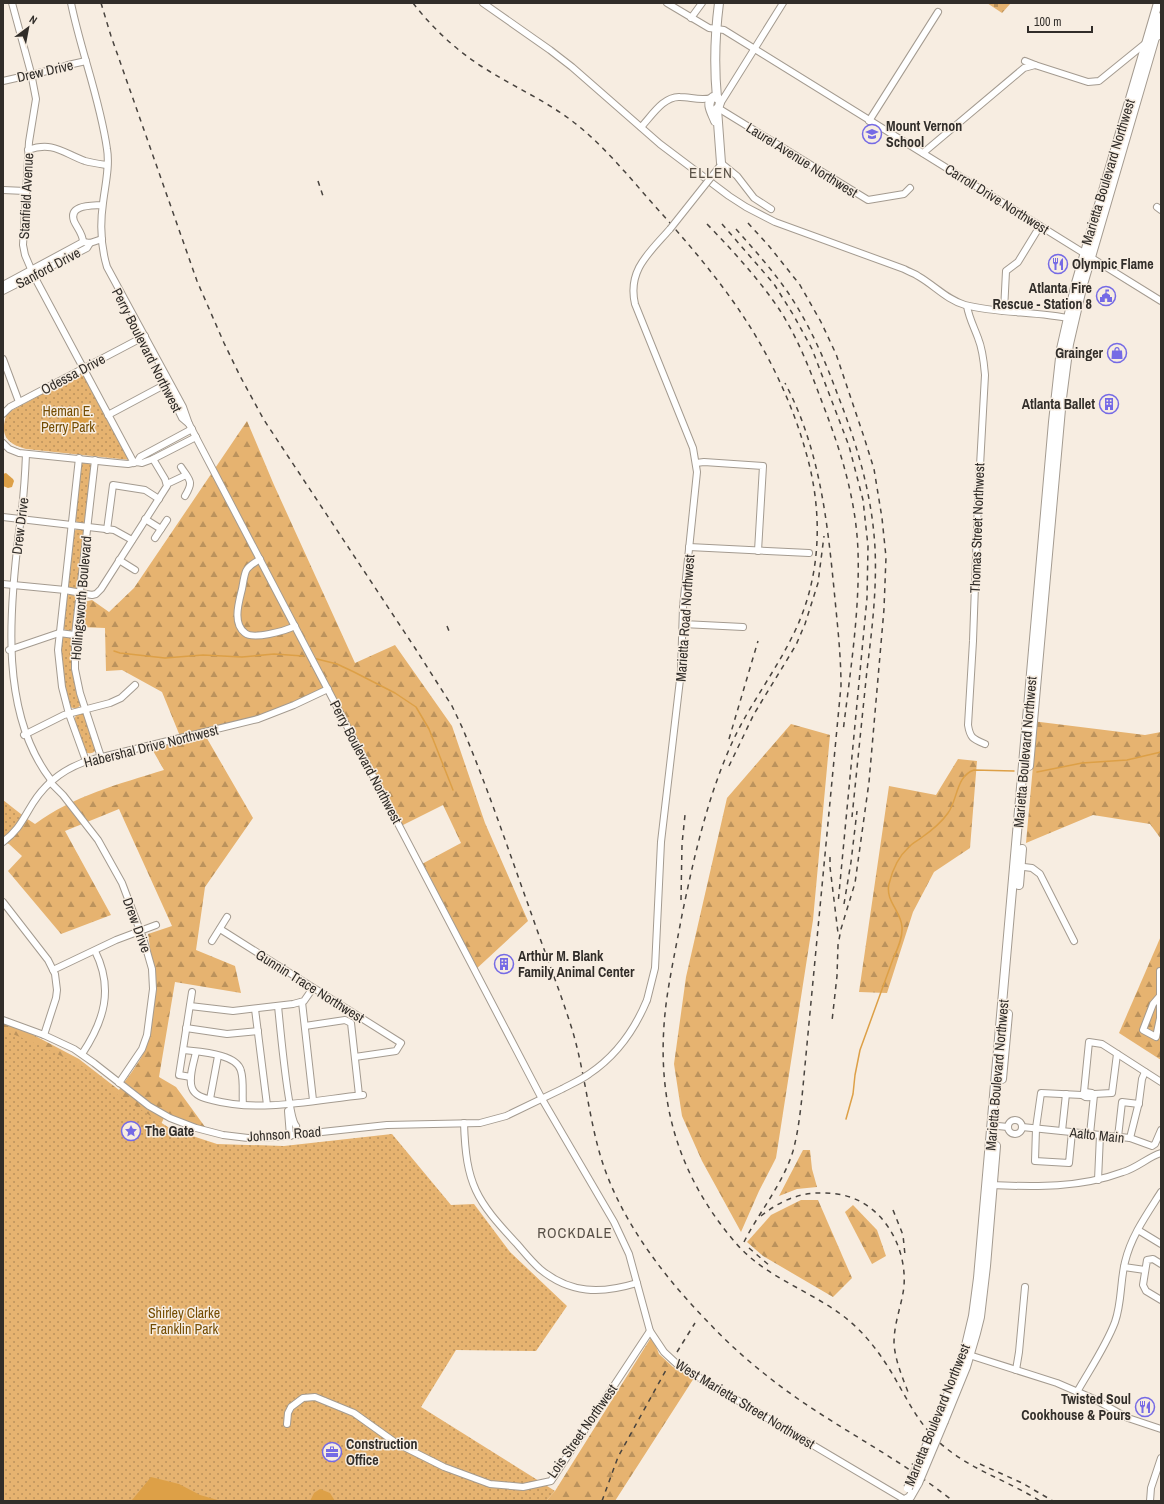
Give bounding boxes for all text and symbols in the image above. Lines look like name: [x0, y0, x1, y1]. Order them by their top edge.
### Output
north arrow: [8, 8, 48, 48]
scale bar: [1028, 8, 1092, 34]
text: N: [27, 12, 40, 27]
text: 100 m: [1034, 14, 1061, 30]
street label: Drew Drive: [15, 56, 75, 86]
street label: Marietta Boulevard Northwest: [1077, 97, 1139, 247]
place label: Mount Vernon School: [886, 117, 962, 151]
street label: Laurel Avenue Northwest: [743, 118, 861, 202]
school or university icon: Mount Vernon School: [861, 123, 883, 145]
street label: Stanfield Avenue: [15, 152, 37, 240]
street label: Carroll Drive Northwest: [942, 160, 1052, 238]
district label: ELLEN: [689, 162, 733, 183]
street label: Sanford Drive: [13, 243, 83, 293]
restaurant icon: Olympic Flame: [1047, 253, 1069, 275]
place label: Olympic Flame: [1072, 255, 1154, 273]
place label: Atlanta Fire Rescue - Station 8: [992, 279, 1092, 313]
street label: Perry Boulevard Northwest: [108, 285, 186, 415]
public building icon: Atlanta Fire Rescue - Station 8: [1095, 285, 1117, 307]
shop icon: Grainger: [1106, 342, 1128, 364]
place label: Grainger: [1055, 344, 1104, 362]
street label: Odessa Drive: [38, 350, 108, 398]
building icon: Atlanta Ballet: [1098, 393, 1120, 415]
place label: Atlanta Ballet: [1022, 395, 1095, 413]
park label: Heman E. Perry Park: [41, 402, 95, 436]
street label: Thomas Street Northwest: [966, 463, 988, 593]
street label: Drew Drive: [8, 496, 32, 556]
street label: Hollingsworth Boulevard: [67, 535, 95, 661]
street label: Marietta Road Northwest: [672, 554, 698, 682]
street label: Marietta Boulevard Northwest: [1009, 676, 1041, 828]
street label: Perry Boulevard Northwest: [326, 697, 406, 827]
street label: Habershal Drive Northwest: [82, 721, 220, 771]
street label: Drew Drive: [119, 895, 155, 955]
street label: Gunnin Trace Northwest: [252, 945, 368, 1027]
place label: Arthur M. Blank Family Animal Center: [518, 947, 635, 981]
building icon: Arthur M. Blank Family Animal Center: [493, 953, 515, 975]
street label: Marietta Boulevard Northwest: [981, 999, 1013, 1151]
place icon: The Gate: [120, 1120, 142, 1142]
place label: The Gate: [145, 1122, 194, 1140]
street label: Johnson Road: [246, 1122, 322, 1146]
street label: Aalto Main: [1068, 1123, 1125, 1147]
district label: ROCKDALE: [537, 1222, 613, 1243]
park label: Shirley Clarke Franklin Park: [148, 1304, 220, 1338]
street label: Marietta Boulevard Northwest: [900, 1341, 974, 1489]
street label: West Marietta Street Northwest: [672, 1355, 818, 1453]
street label: Lois Street Northwest: [543, 1381, 621, 1481]
place label: Twisted Soul Cookhouse & Pours: [1021, 1390, 1131, 1424]
restaurant icon: Twisted Soul Cookhouse & Pours: [1134, 1396, 1156, 1418]
place label: Construction Office: [346, 1435, 417, 1469]
office icon: Construction Office: [321, 1441, 343, 1463]

